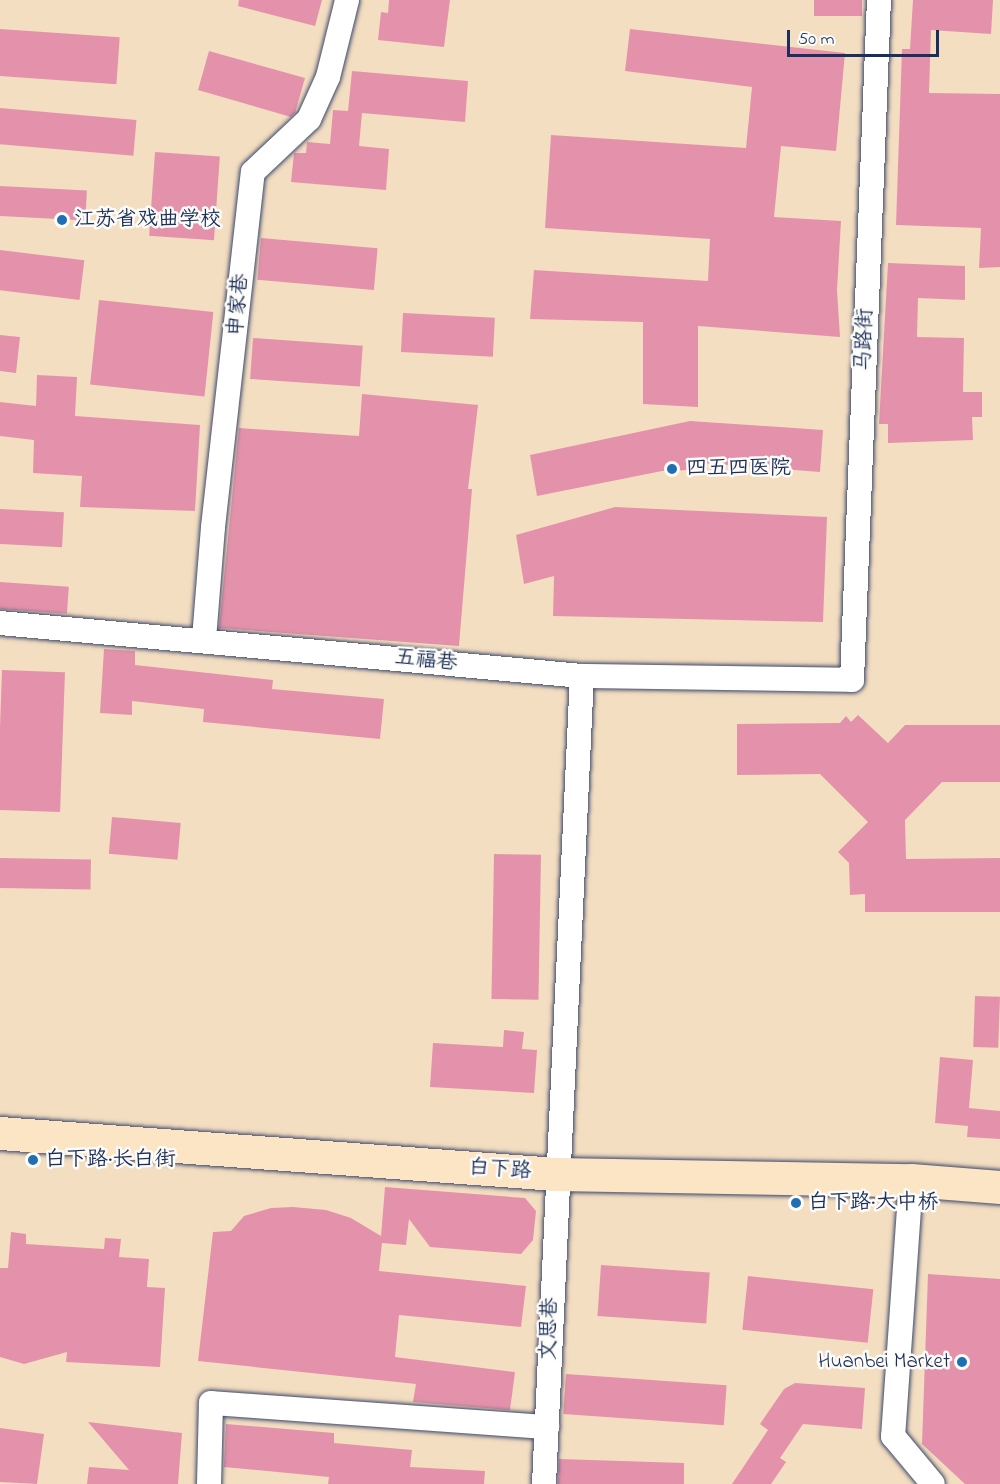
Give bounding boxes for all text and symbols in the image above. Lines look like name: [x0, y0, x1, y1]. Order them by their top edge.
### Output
scale bar: [790, 18, 942, 56]
text: 50 m: [798, 27, 835, 53]
place label: 江苏省戏曲学校: [74, 207, 221, 233]
marker: 江苏省戏曲学校: [55, 213, 69, 227]
street label: 申家巷: [224, 273, 254, 337]
street label: 马路街: [851, 308, 879, 372]
place label: 四五四医院: [686, 456, 791, 482]
marker: 四五四医院: [663, 460, 681, 478]
street label: 五福巷: [393, 645, 459, 677]
place label: 白下路·长白街: [45, 1147, 175, 1173]
marker: 白下路·长白街: [26, 1153, 40, 1167]
street label: 白下路: [468, 1155, 532, 1185]
place label: 白下路·大中桥: [808, 1190, 938, 1216]
marker: 白下路·大中桥: [789, 1196, 803, 1210]
street label: 文思巷: [536, 1297, 564, 1361]
place label: Huanbei Market: [818, 1349, 950, 1375]
marker: Huanbei Market: [955, 1355, 969, 1369]

